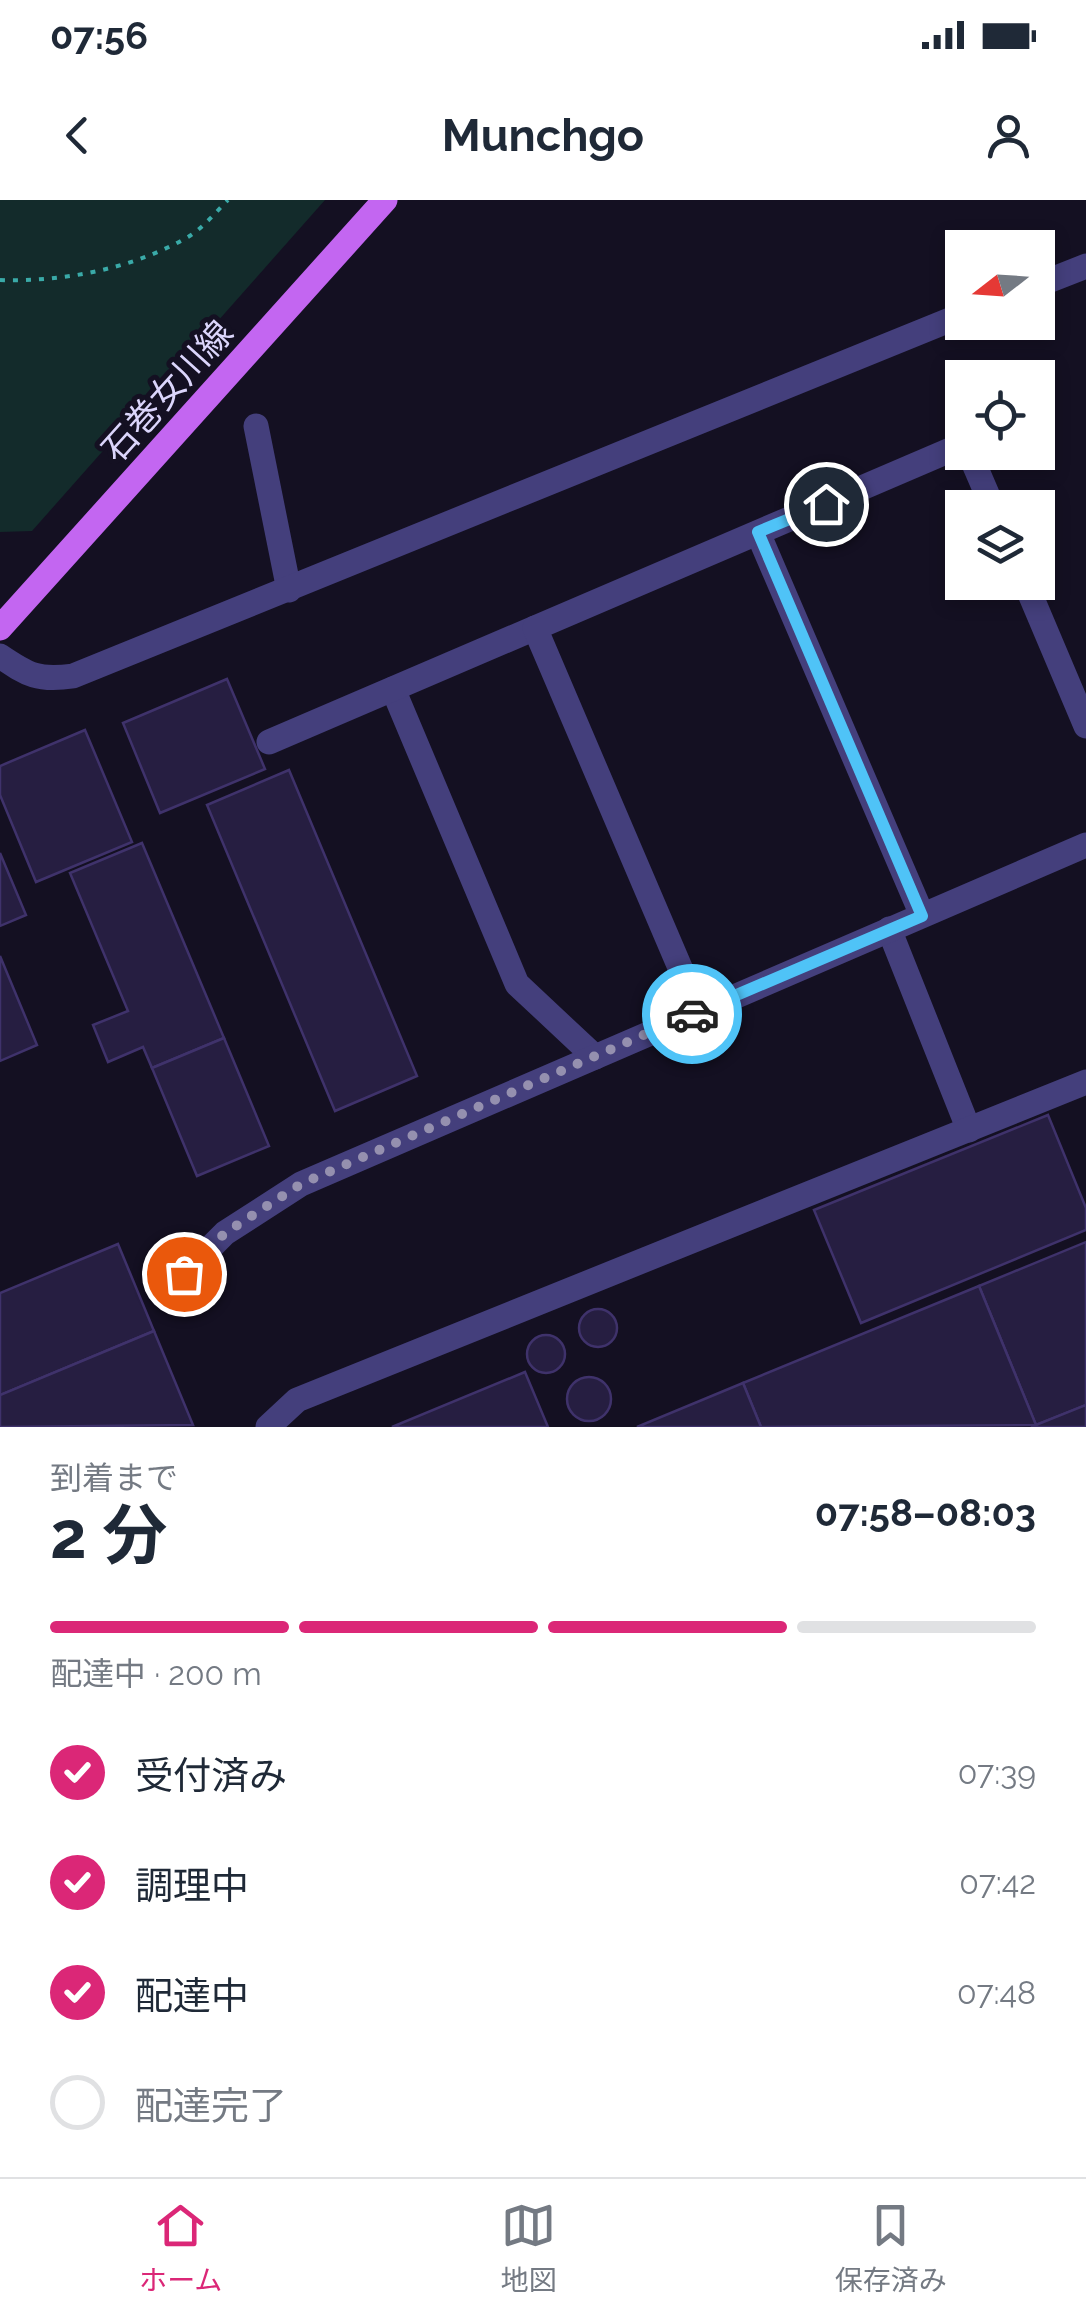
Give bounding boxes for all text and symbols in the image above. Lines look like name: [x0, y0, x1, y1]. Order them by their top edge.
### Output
text: 07:56: [50, 13, 148, 58]
icon: back: [50, 108, 105, 163]
icon: person: [981, 108, 1036, 163]
text: Munchgo: [442, 109, 644, 162]
north arrow: [945, 230, 1055, 340]
map controls: [945, 230, 1055, 600]
street label: 石巻女川線: [93, 312, 241, 470]
button: locate: [945, 360, 1055, 470]
pin: [784, 462, 869, 547]
icon: home: [799, 477, 854, 532]
button: layers: [945, 490, 1055, 600]
courier: [642, 964, 742, 1064]
icon: car: [665, 987, 720, 1042]
pin: [142, 1232, 227, 1317]
icon: bag: [157, 1247, 212, 1302]
text: 到着まで: [50, 1459, 178, 1496]
text: 07:58–08:03: [815, 1490, 1036, 1535]
text: 2 分: [50, 1497, 167, 1573]
text: 配達中 · 200 m: [50, 1655, 262, 1692]
icon: check: [50, 1745, 105, 1800]
text: 受付済み: [135, 1753, 287, 1798]
text: 07:39: [958, 1754, 1036, 1791]
icon: check: [50, 1855, 105, 1910]
text: 調理中: [135, 1863, 249, 1908]
text: 07:42: [959, 1864, 1036, 1901]
icon: check: [50, 1965, 105, 2020]
text: 配達中: [135, 1973, 249, 2018]
text: 07:48: [957, 1974, 1036, 2011]
text: 配達完了: [135, 2083, 287, 2128]
tab: ホーム: [139, 2198, 222, 2298]
tab: 地図: [501, 2198, 557, 2298]
tab: 保存済み: [835, 2198, 947, 2298]

